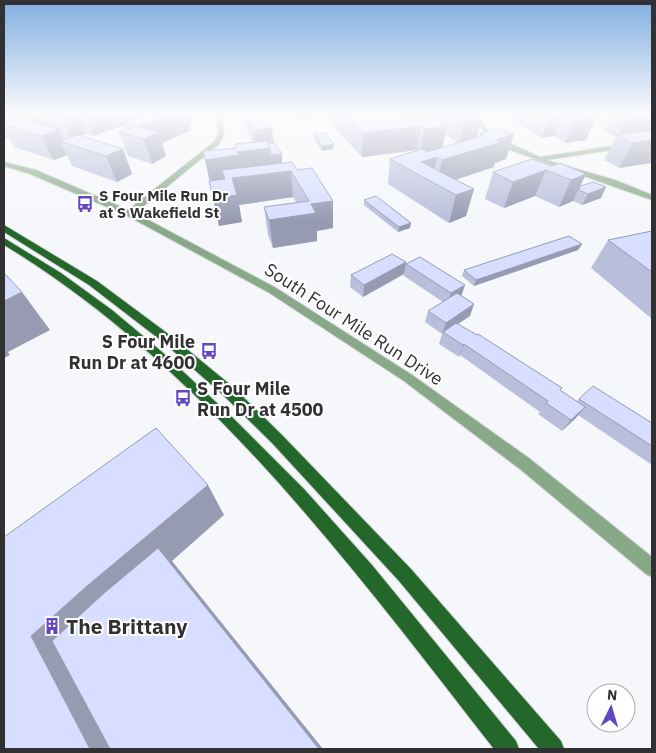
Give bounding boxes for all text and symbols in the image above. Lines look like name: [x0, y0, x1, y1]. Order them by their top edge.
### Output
place label: S Four Mile Run Dr at S Wakefield St: [99, 186, 228, 222]
bus stop icon: S Four Mile Run Dr at S Wakefield St: [75, 194, 95, 214]
street label: South Four Mile Run Drive: [260, 258, 448, 390]
place label: S Four Mile Run Dr at 4600: [69, 330, 195, 374]
bus stop icon: S Four Mile Run Dr at 4600: [199, 341, 219, 361]
place label: S Four Mile Run Dr at 4500: [197, 377, 324, 421]
bus stop icon: S Four Mile Run Dr at 4500: [173, 388, 193, 408]
place label: The Brittany: [66, 612, 188, 640]
building icon: The Brittany: [42, 616, 62, 636]
north arrow: [586, 683, 636, 733]
text: N: [606, 686, 618, 704]

